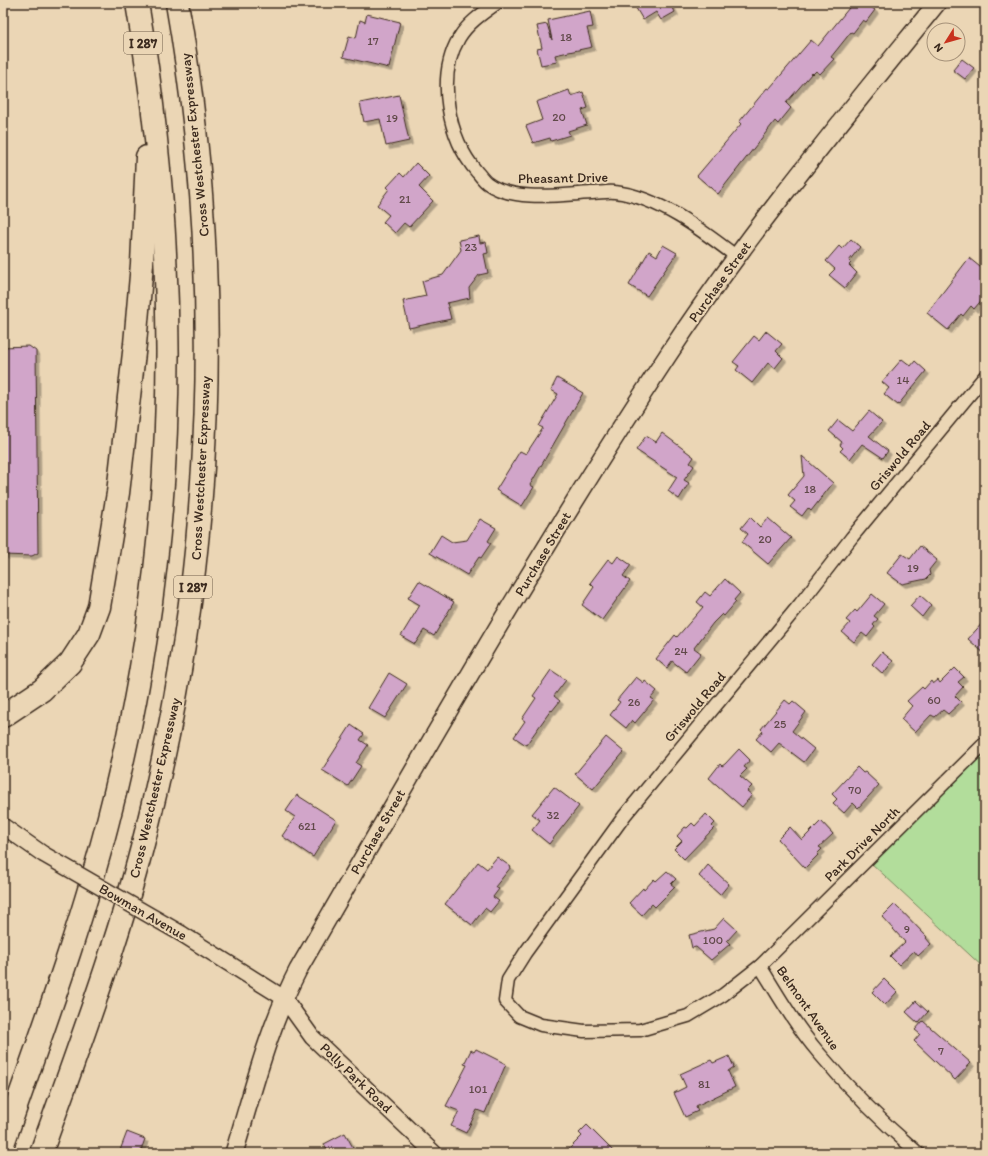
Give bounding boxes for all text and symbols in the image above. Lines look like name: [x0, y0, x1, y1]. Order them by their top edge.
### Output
north arrow: [926, 22, 966, 62]
house number: 18: [560, 30, 572, 44]
road number: I 287: [124, 32, 162, 54]
house number: 17: [367, 34, 379, 48]
text: N: [931, 41, 946, 55]
street label: Cross Westchester Expressway: [177, 52, 213, 238]
house number: 20: [552, 110, 566, 124]
house number: 19: [386, 111, 398, 125]
street label: Pheasant Drive: [518, 169, 609, 187]
house number: 21: [399, 192, 411, 206]
street label: Purchase Street: [685, 238, 755, 326]
house number: 23: [465, 240, 478, 254]
house number: 14: [897, 373, 909, 387]
street label: Cross Westchester Expressway: [188, 375, 214, 561]
street label: Griswold Road: [866, 417, 935, 495]
house number: 18: [804, 482, 816, 496]
street label: Purchase Street: [511, 509, 575, 599]
house number: 20: [758, 532, 772, 546]
house number: 19: [907, 561, 919, 575]
road number: I 287: [174, 576, 212, 598]
house number: 24: [674, 644, 688, 658]
street label: Griswold Road: [661, 668, 730, 746]
house number: 60: [927, 693, 941, 707]
house number: 26: [628, 695, 640, 709]
street label: Cross Westchester Expressway: [126, 696, 184, 880]
house number: 25: [774, 717, 786, 731]
house number: 70: [848, 783, 862, 797]
street label: Purchase Street: [347, 786, 409, 878]
street label: Park Drive North: [821, 802, 904, 885]
house number: 32: [547, 808, 560, 822]
house number: 621: [298, 819, 317, 833]
street label: Bowman Avenue: [96, 880, 190, 944]
house number: 9: [904, 922, 910, 936]
house number: 100: [703, 933, 723, 947]
street label: Belmont Avenue: [773, 963, 844, 1054]
street label: Polly Park Road: [316, 1039, 396, 1117]
house number: 7: [938, 1044, 944, 1058]
house number: 81: [698, 1077, 710, 1091]
house number: 101: [469, 1082, 488, 1096]

